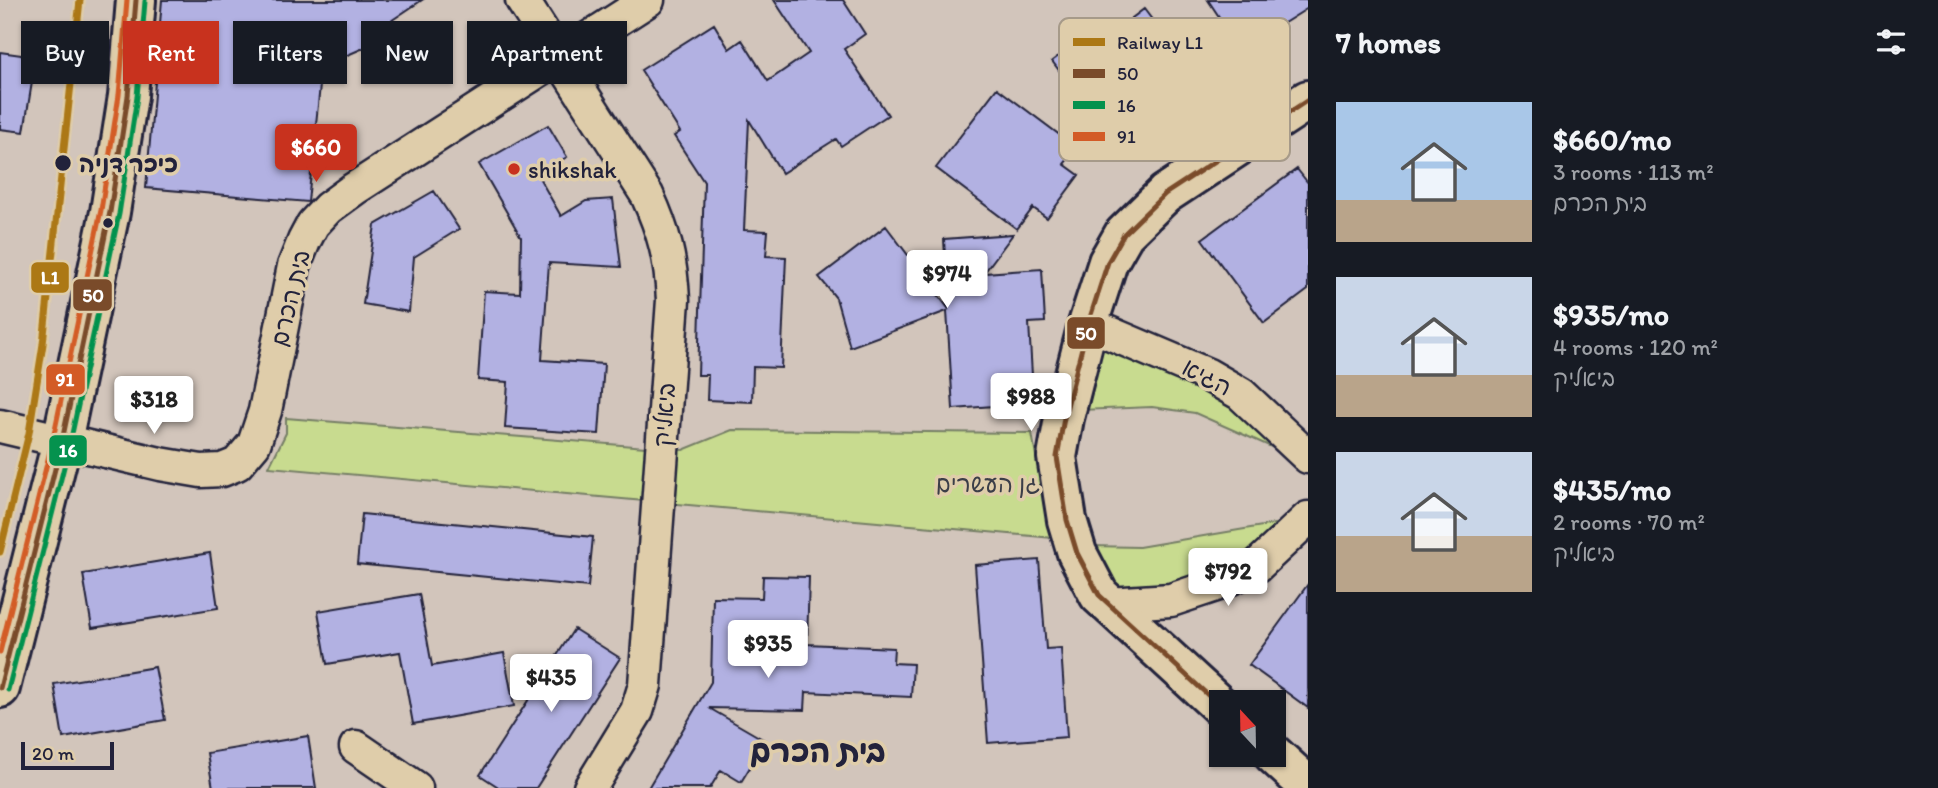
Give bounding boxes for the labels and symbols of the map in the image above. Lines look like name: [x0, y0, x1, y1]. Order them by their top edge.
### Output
legend: [1059, 18, 1290, 161]
text: Railway L1: [1117, 31, 1203, 54]
text: 50: [1117, 62, 1139, 85]
text: 16: [1117, 94, 1136, 117]
pin: $660: [275, 124, 357, 184]
text: 91: [1117, 125, 1136, 148]
place label: כיכר דניה: [79, 149, 178, 178]
marker: כיכר דניה: [53, 153, 73, 173]
place label: shikshak: [528, 155, 617, 184]
marker: shikshak: [506, 161, 522, 177]
unlabelled marker: [101, 216, 115, 230]
street label: בית הכרם: [264, 247, 316, 349]
pin: $974: [906, 250, 988, 310]
line badge: L1: [30, 261, 70, 294]
text: L1: [41, 266, 59, 289]
line badge: 50: [72, 278, 113, 312]
text: 50: [82, 284, 104, 307]
line badge: 50: [1066, 316, 1106, 350]
text: 50: [1075, 322, 1097, 345]
street label: הגיא: [1177, 352, 1237, 402]
line badge: 91: [45, 363, 86, 396]
text: 91: [56, 368, 75, 391]
pin: $988: [990, 374, 1072, 433]
pin: $318: [113, 376, 195, 436]
street label: ביאליק: [647, 381, 682, 449]
line badge: 16: [48, 434, 88, 467]
text: 16: [59, 439, 77, 462]
park label: גן העשרים: [936, 469, 1040, 498]
pin: $792: [1187, 548, 1269, 608]
pin: $935: [727, 620, 809, 680]
pin: $435: [510, 654, 592, 714]
north arrow: [1209, 690, 1286, 766]
district label: בית הכרם: [750, 732, 886, 770]
scale bar: [21, 739, 114, 771]

